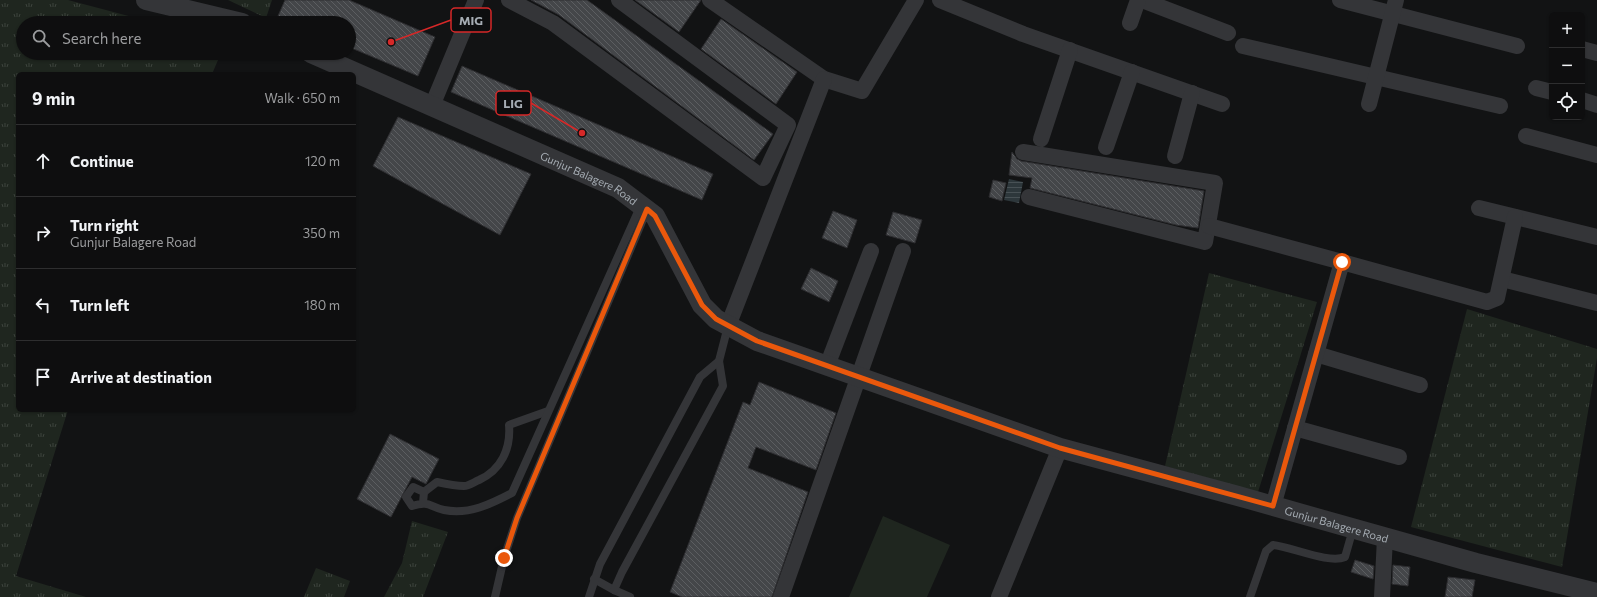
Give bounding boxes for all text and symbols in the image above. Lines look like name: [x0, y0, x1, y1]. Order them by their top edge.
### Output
callout: MIG: [451, 8, 491, 32]
map controls: [1549, 12, 1585, 120]
button: +: [1549, 12, 1585, 48]
text: MIG: [459, 13, 483, 27]
search box: [16, 16, 356, 60]
icon: search: [30, 27, 52, 49]
text: Search here: [62, 29, 141, 47]
button: −: [1549, 48, 1585, 84]
button: locate: [1549, 84, 1585, 120]
text: 9 min: [32, 88, 75, 109]
text: Walk · 650 m: [265, 90, 340, 106]
callout: LIG: [496, 91, 531, 115]
text: LIG: [503, 96, 523, 110]
street label: Gunjur Balagere Road: [539, 148, 640, 207]
icon: ahead: [32, 150, 54, 172]
text: Continue: [70, 152, 134, 170]
text: 120 m: [305, 153, 340, 169]
text: Turn right: [70, 216, 139, 234]
icon: right: [32, 222, 54, 244]
text: 350 m: [303, 225, 340, 241]
text: Gunjur Balagere Road: [70, 234, 196, 250]
route start: [1333, 253, 1351, 271]
icon: left: [32, 294, 54, 316]
text: Turn left: [70, 296, 129, 314]
text: 180 m: [304, 297, 340, 313]
icon: arrive: [32, 366, 54, 388]
text: Arrive at destination: [70, 368, 212, 386]
street label: Gunjur Balagere Road: [1283, 503, 1390, 545]
route end: [495, 549, 513, 567]

